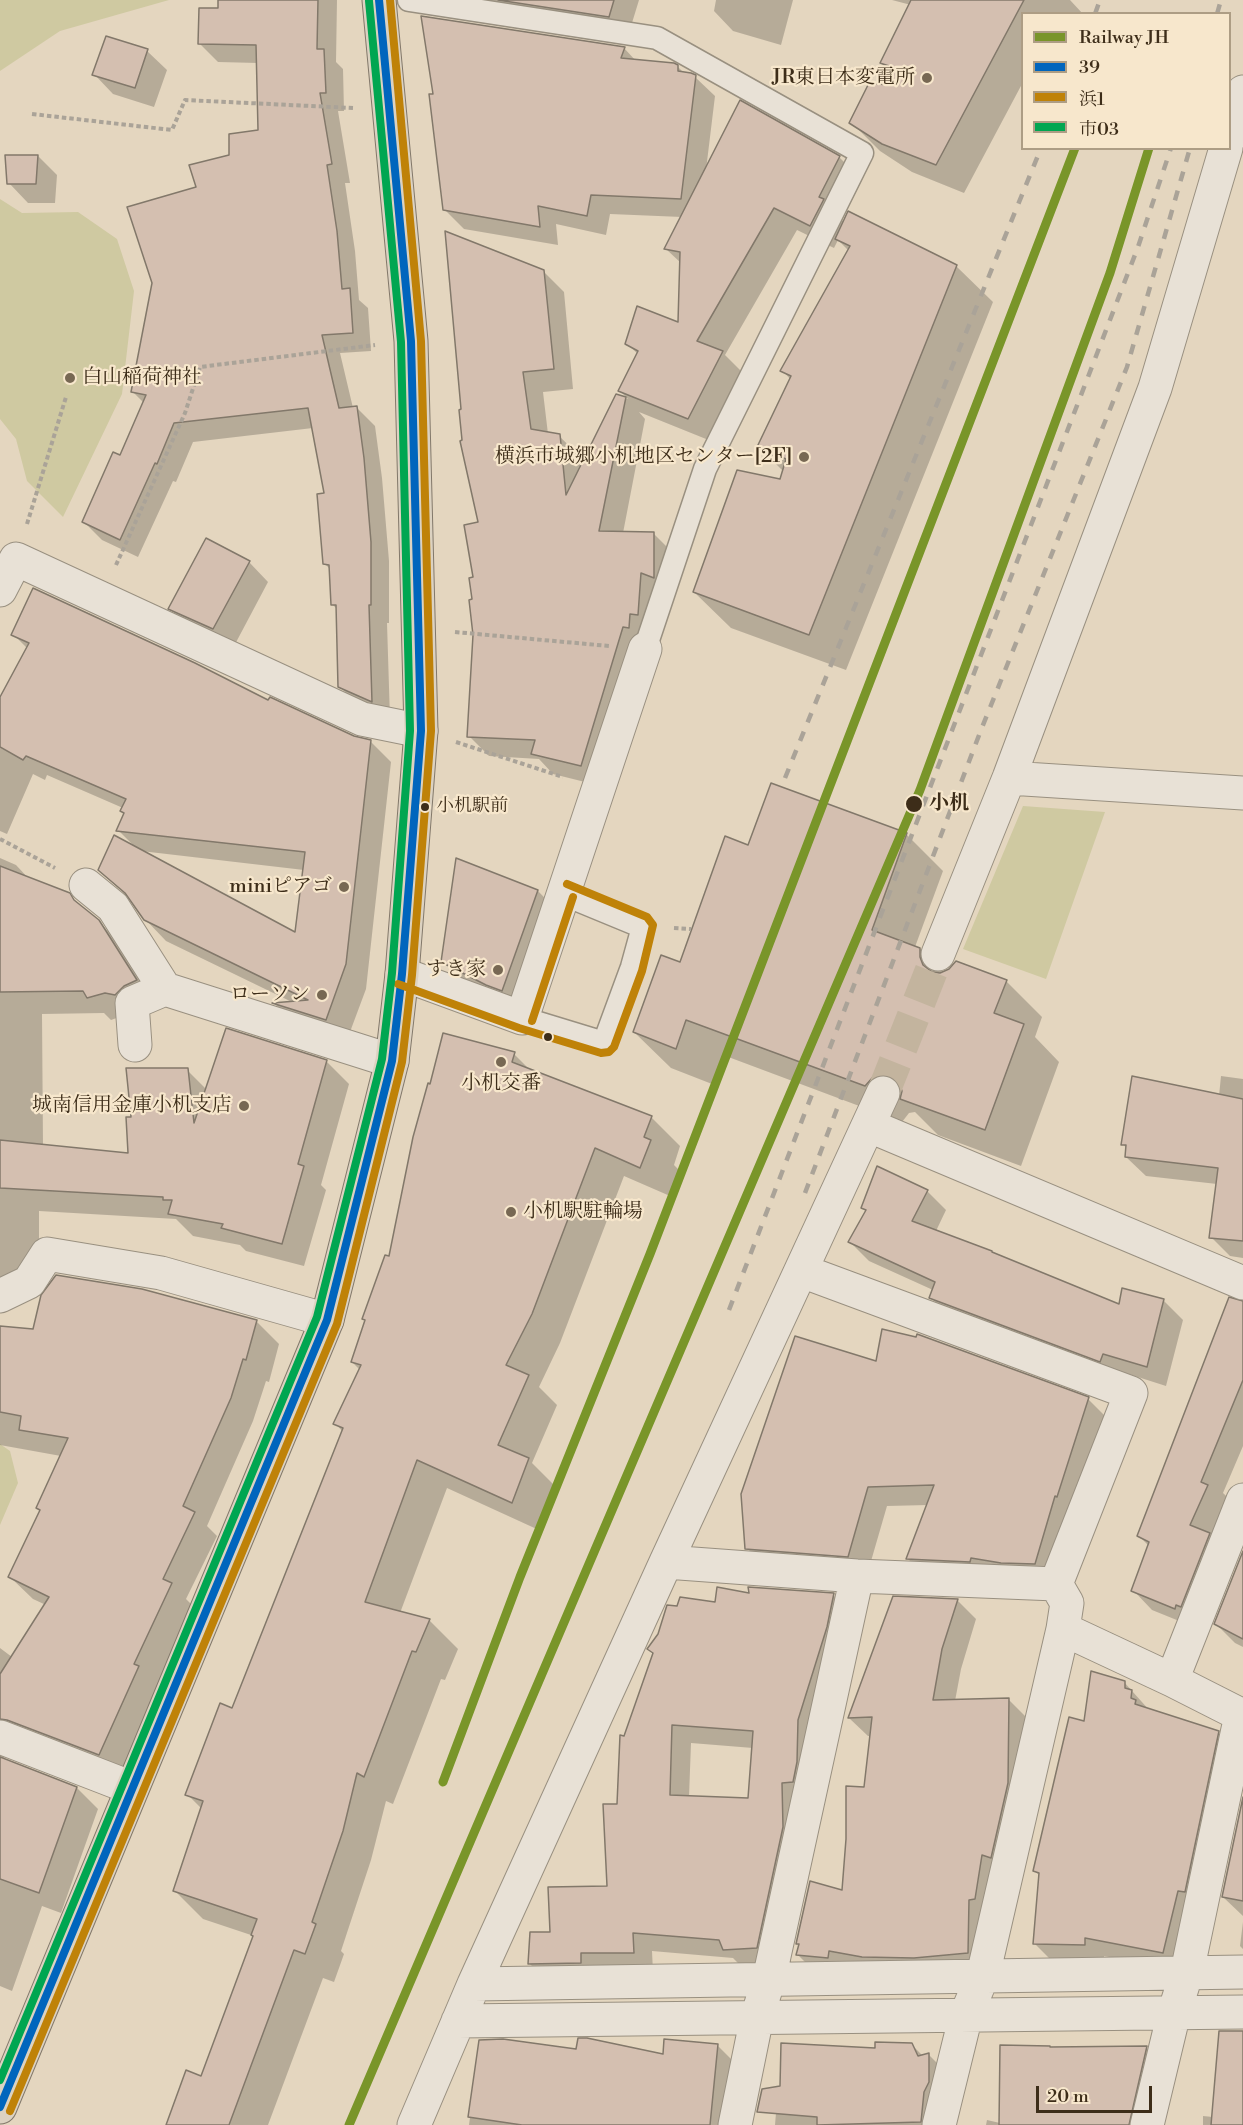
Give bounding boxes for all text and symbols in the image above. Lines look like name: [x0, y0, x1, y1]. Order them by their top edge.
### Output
legend: [1021, 12, 1231, 150]
text: Railway JH: [1079, 26, 1169, 49]
text: 39: [1079, 56, 1100, 79]
place label: JR東日本変電所: [772, 66, 915, 90]
marker: JR東日本変電所: [920, 71, 934, 85]
text: 浜1: [1079, 88, 1105, 111]
text: 市03: [1079, 118, 1119, 141]
place label: 白山稲荷神社: [82, 366, 202, 390]
marker: 白山稲荷神社: [63, 371, 77, 385]
place label: 横浜市城郷小机地区センター[2F]: [495, 445, 792, 469]
marker: 横浜市城郷小机地区センター[2F]: [797, 450, 811, 464]
place label: 小机: [929, 792, 969, 816]
marker: 小机: [904, 794, 924, 814]
place label: 小机駅前: [436, 796, 508, 818]
marker: 小机駅前: [419, 801, 431, 813]
place label: miniピアゴ: [229, 875, 332, 899]
marker: miniピアゴ: [337, 880, 351, 894]
place label: すき家: [426, 958, 486, 982]
marker: すき家: [491, 963, 505, 977]
place label: ローソン: [230, 983, 310, 1007]
marker: ローソン: [315, 988, 329, 1002]
unlabelled marker: [542, 1031, 554, 1043]
marker: 小机交番: [494, 1055, 508, 1069]
place label: 小机交番: [461, 1072, 541, 1096]
place label: 城南信用金庫小机支店: [32, 1094, 232, 1118]
marker: 城南信用金庫小机支店: [237, 1099, 251, 1113]
place label: 小机駅駐輪場: [523, 1200, 643, 1224]
marker: 小机駅駐輪場: [504, 1205, 518, 1219]
scale bar: [1039, 2074, 1154, 2112]
text: 20 m: [1047, 2085, 1089, 2108]

